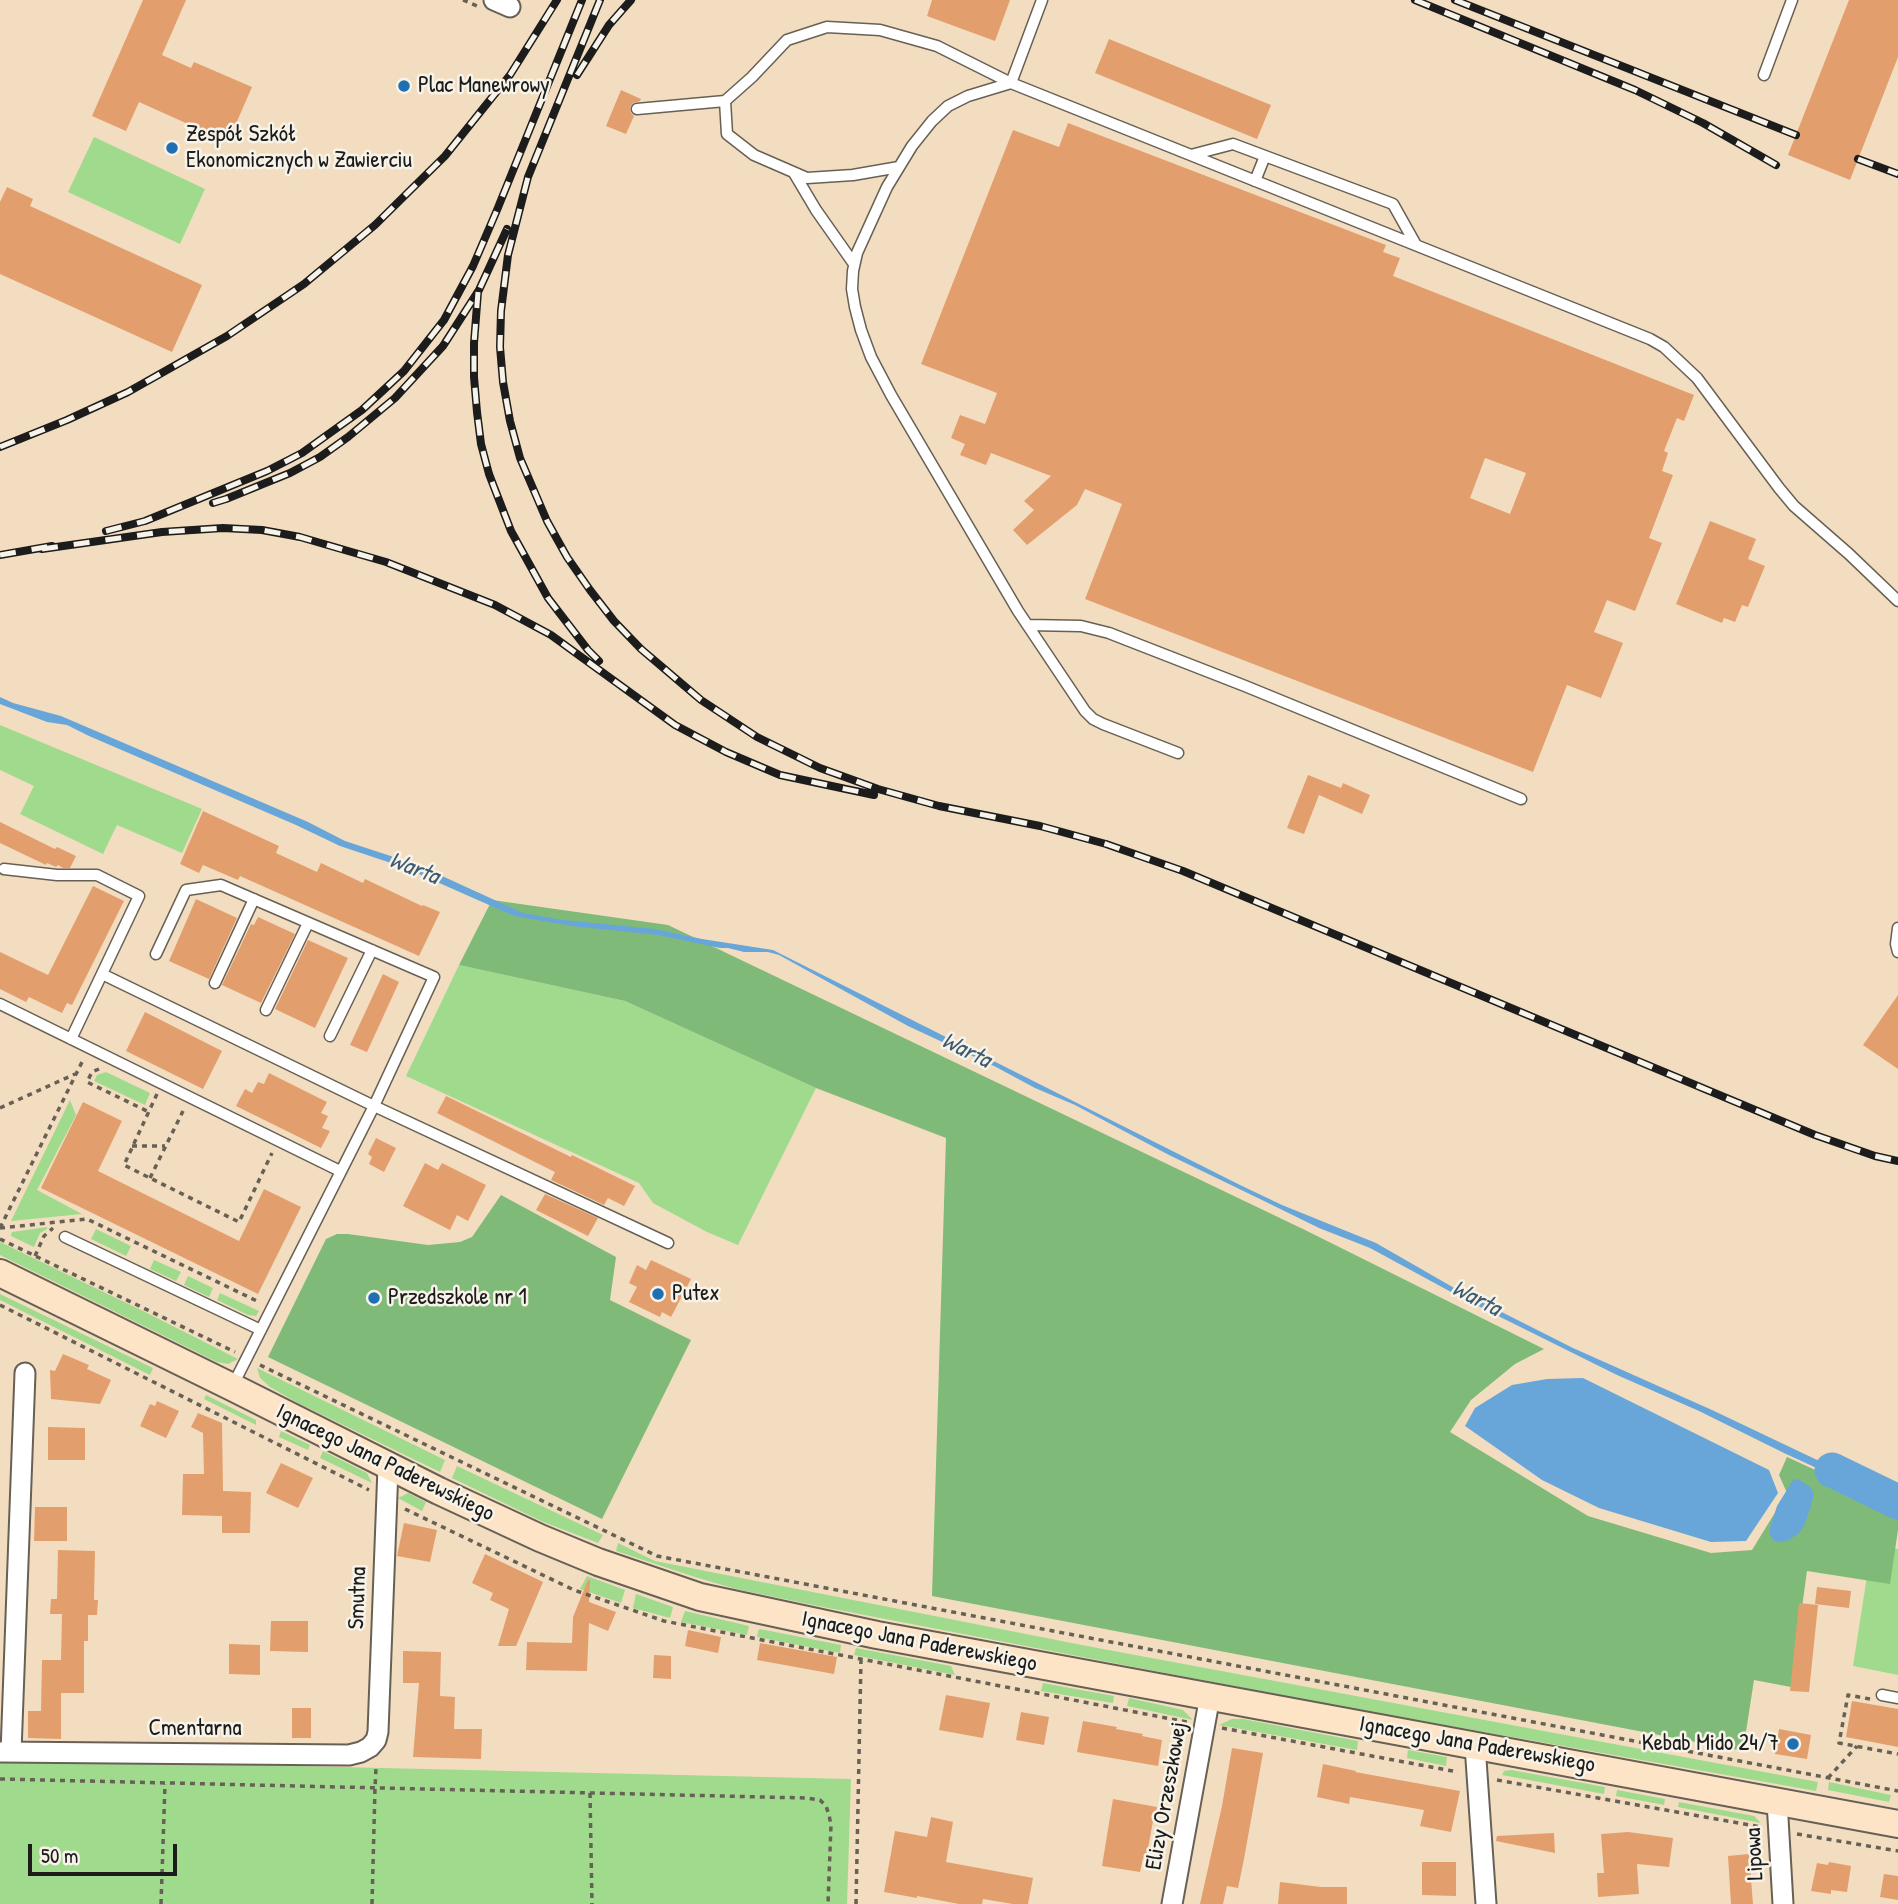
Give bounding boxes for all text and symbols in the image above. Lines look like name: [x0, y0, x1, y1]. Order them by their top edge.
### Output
place label: Plac Manewrowy: [418, 72, 550, 100]
marker: Plac Manewrowy: [396, 78, 412, 94]
place label: Zespół Szkół Ekonomicznych w Zawierciu: [186, 121, 412, 175]
marker: Zespół Szkół Ekonomicznych w Zawierciu: [164, 140, 180, 156]
water label: Warta: [385, 846, 443, 892]
water label: Warta: [937, 1027, 995, 1075]
water label: Warta: [1447, 1275, 1505, 1323]
place label: Putex: [672, 1280, 720, 1308]
place label: Przedszkole nr 1: [388, 1284, 527, 1312]
marker: Putex: [650, 1286, 666, 1302]
marker: Przedszkole nr 1: [366, 1290, 382, 1306]
street label: Ignacego Jana Paderewskiego: [271, 1398, 499, 1528]
street label: Smutna: [343, 1566, 373, 1630]
street label: Ignacego Jana Paderewskiego: [799, 1606, 1039, 1678]
street label: Ignacego Jana Paderewskiego: [1357, 1711, 1597, 1779]
street label: Cmentarna: [149, 1715, 241, 1743]
street label: Elizy Orzeszkowej: [1140, 1720, 1194, 1872]
place label: Kebab Mido 24/7: [1642, 1730, 1779, 1758]
marker: Kebab Mido 24/7: [1785, 1736, 1801, 1752]
street label: Lipowa: [1740, 1827, 1770, 1881]
scale bar: [32, 1830, 180, 1874]
text: 50 m: [41, 1841, 78, 1870]

